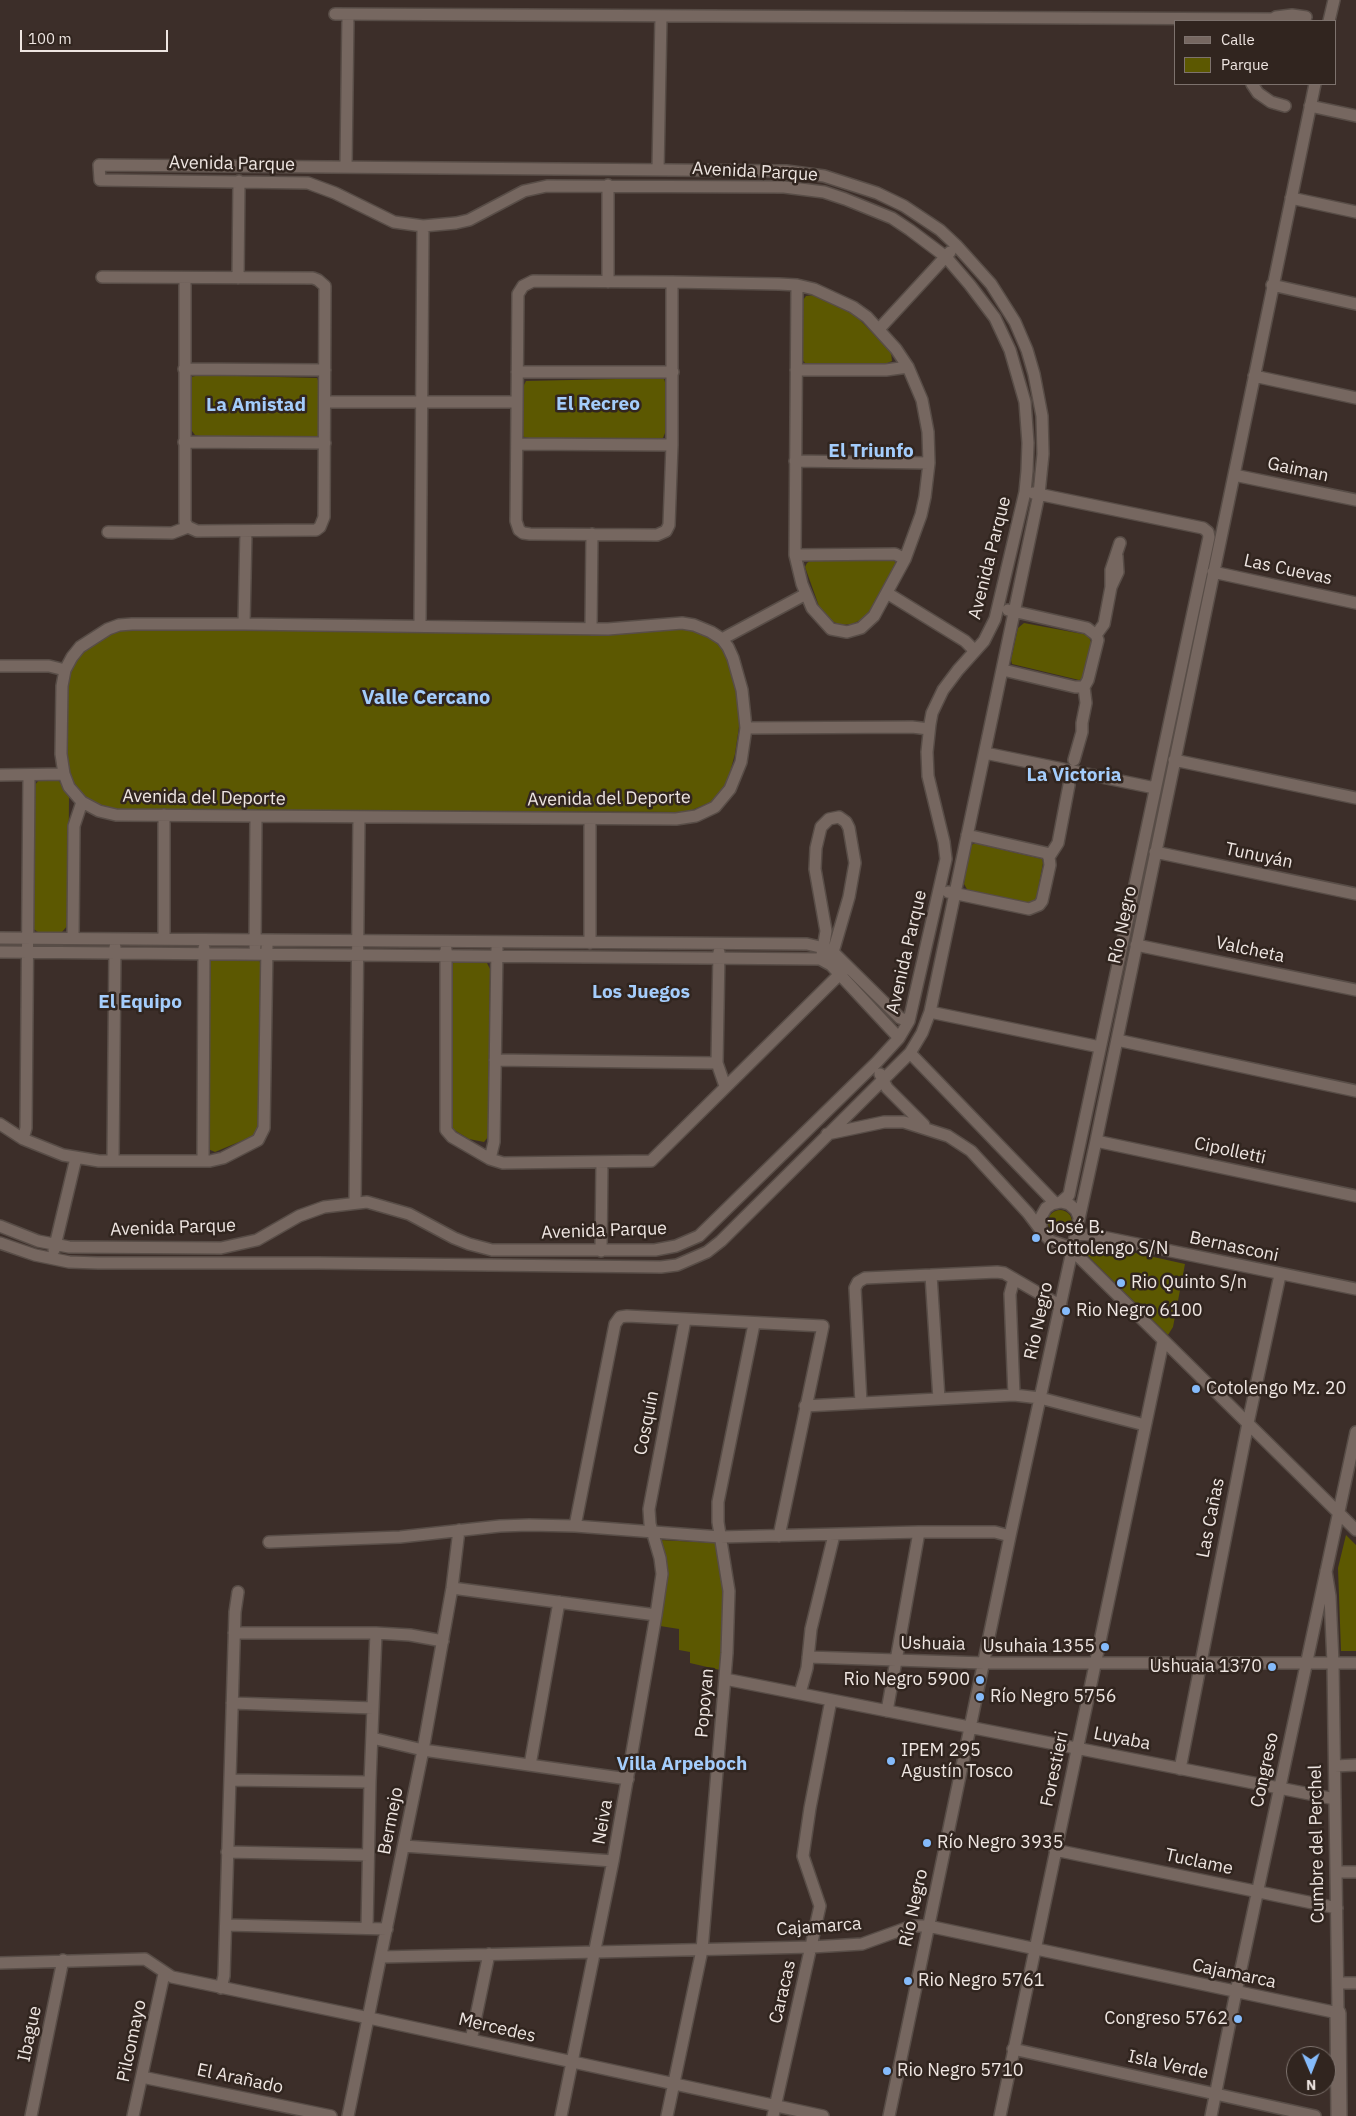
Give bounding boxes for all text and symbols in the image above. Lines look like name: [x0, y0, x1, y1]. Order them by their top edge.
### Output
scale bar: [22, 20, 170, 52]
legend: [1174, 20, 1336, 85]
text: 100 m: [28, 29, 72, 48]
text: Calle: [1221, 30, 1255, 49]
text: Parque: [1221, 55, 1269, 74]
street label: Avenida Parque: [169, 152, 295, 176]
street label: Avenida Parque: [691, 158, 819, 186]
district label: El Recreo: [556, 394, 640, 416]
district label: La Amistad: [206, 395, 306, 417]
district label: El Triunfo: [828, 441, 914, 463]
street label: Gaiman: [1265, 453, 1331, 487]
street label: Avenida Parque: [964, 494, 1016, 622]
street label: Las Cuevas: [1242, 550, 1334, 590]
district label: Valle Cercano: [362, 686, 490, 710]
district label: La Victoria: [1027, 765, 1121, 787]
street label: Avenida del Deporte: [122, 786, 286, 810]
street label: Avenida del Deporte: [527, 787, 691, 811]
street label: Tunuyán: [1223, 838, 1295, 874]
street label: Río Negro: [1104, 884, 1142, 966]
street label: Avenida Parque: [882, 888, 932, 1016]
street label: Valcheta: [1214, 932, 1286, 968]
district label: Los Juegos: [592, 982, 690, 1004]
district label: El Equipo: [98, 992, 182, 1014]
street label: Cipolletti: [1192, 1133, 1268, 1169]
street label: Avenida Parque: [110, 1215, 236, 1241]
place label: José B. Cottolengo S/N: [1046, 1217, 1168, 1260]
street label: Avenida Parque: [541, 1218, 667, 1244]
street label: Bernasconi: [1187, 1227, 1281, 1267]
marker: José B. Cottolengo S/N: [1030, 1232, 1042, 1244]
place label: Rio Quinto S/n: [1131, 1272, 1247, 1294]
marker: Rio Quinto S/n: [1115, 1277, 1127, 1289]
street label: Río Negro: [1020, 1280, 1058, 1362]
place label: Rio Negro 6100: [1076, 1300, 1203, 1322]
marker: Rio Negro 6100: [1060, 1305, 1072, 1317]
place label: Cotolengo Mz. 20: [1206, 1378, 1346, 1400]
marker: Cotolengo Mz. 20: [1190, 1383, 1202, 1395]
street label: Cosquín: [630, 1389, 664, 1457]
street label: Las Cañas: [1193, 1476, 1229, 1560]
street label: Ushuaia: [900, 1633, 966, 1655]
place label: Usuhaia 1355: [982, 1636, 1095, 1658]
marker: Usuhaia 1355: [1099, 1641, 1111, 1653]
place label: Ushuaia 1370: [1149, 1656, 1262, 1678]
marker: Ushuaia 1370: [1266, 1661, 1278, 1673]
street label: Popoyan: [691, 1667, 719, 1739]
place label: Rio Negro 5900: [843, 1669, 970, 1691]
marker: Rio Negro 5900: [974, 1674, 986, 1686]
place label: Río Negro 5756: [990, 1686, 1117, 1708]
marker: Río Negro 5756: [974, 1691, 986, 1703]
street label: Luyaba: [1092, 1723, 1152, 1755]
street label: Forestieri: [1036, 1729, 1074, 1809]
street label: Congreso: [1247, 1730, 1283, 1810]
place label: IPEM 295 Agustín Tosco: [901, 1740, 1013, 1782]
district label: Villa Arpeboch: [617, 1754, 747, 1776]
marker: IPEM 295 Agustín Tosco: [885, 1755, 897, 1767]
street label: Cumbre del Perchel: [1305, 1764, 1329, 1924]
street label: Bermejo: [374, 1785, 408, 1857]
street label: Neiva: [588, 1798, 618, 1846]
place label: Río Negro 3935: [937, 1832, 1064, 1854]
marker: Río Negro 3935: [921, 1837, 933, 1849]
street label: Tuclame: [1163, 1844, 1235, 1880]
street label: Río Negro: [895, 1867, 933, 1949]
street label: Cajamarca: [776, 1913, 862, 1941]
street label: Cajamarca: [1190, 1955, 1278, 1993]
street label: Caracas: [765, 1958, 801, 2026]
place label: Rio Negro 5761: [918, 1970, 1045, 1992]
marker: Rio Negro 5761: [902, 1975, 914, 1987]
street label: Pilcomayo: [113, 1998, 151, 2084]
street label: Ibague: [14, 2004, 46, 2064]
place label: Congreso 5762: [1104, 2008, 1228, 2030]
street label: Mercedes: [456, 2009, 538, 2047]
marker: Congreso 5762: [1232, 2013, 1244, 2025]
street label: Isla Verde: [1126, 2046, 1210, 2084]
north arrow: [1286, 2046, 1336, 2096]
street label: El Arañado: [195, 2059, 285, 2099]
place label: Rio Negro 5710: [897, 2060, 1024, 2082]
marker: Rio Negro 5710: [881, 2065, 893, 2077]
text: N: [1306, 2076, 1316, 2094]

